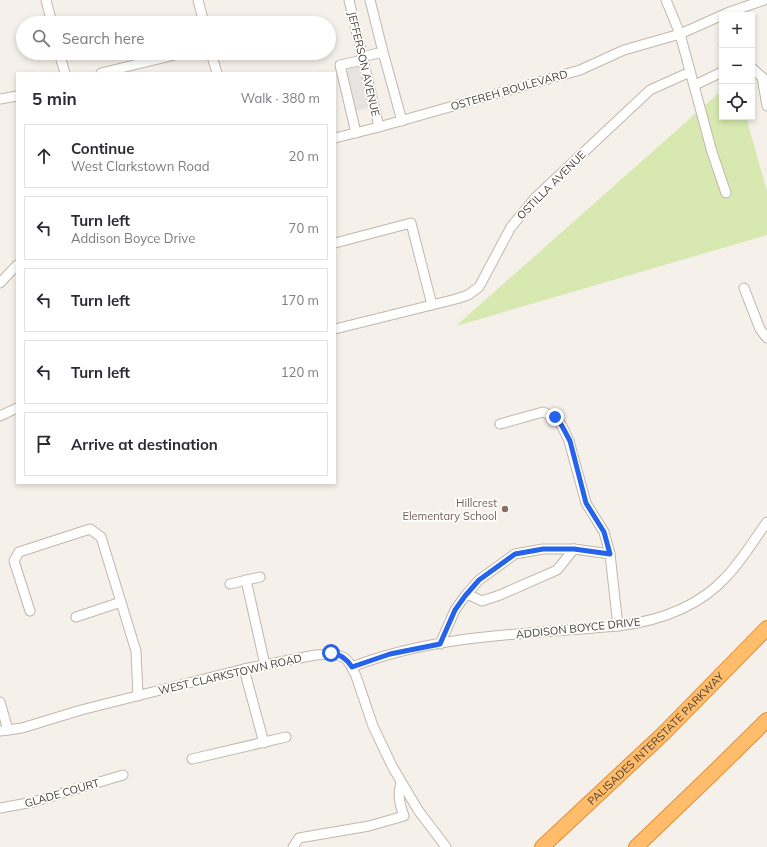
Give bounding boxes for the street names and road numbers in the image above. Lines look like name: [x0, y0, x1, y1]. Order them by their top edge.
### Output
street label: JEFFERSON AVENUE: [345, 10, 383, 118]
street label: OSTEREH BOULEVARD: [449, 67, 569, 113]
street label: OSTILLA AVENUE: [514, 148, 588, 222]
street label: ADDISON BOYCE DRIVE: [515, 614, 641, 642]
street label: WEST CLARKSTOWN ROAD: [157, 651, 303, 697]
street label: PALISADES INTERSTATE PARKWAY: [584, 669, 727, 808]
street label: GLADE COURT: [23, 776, 101, 810]

